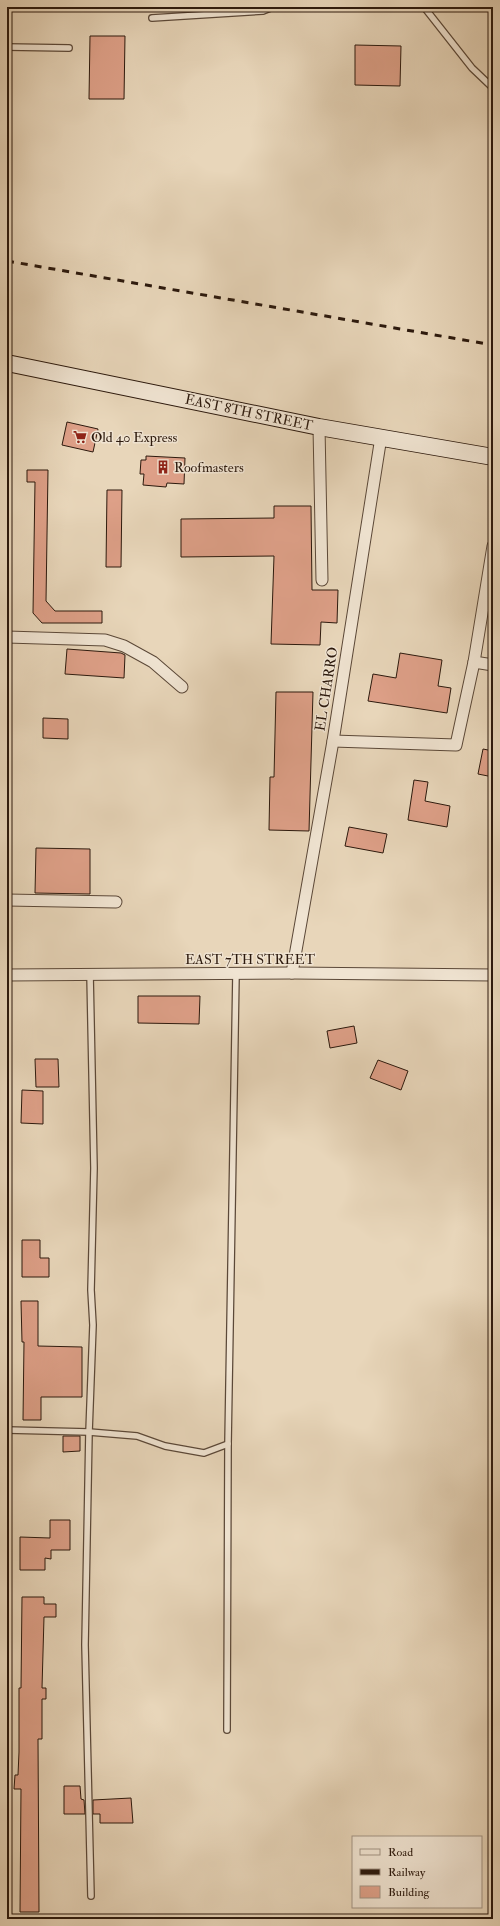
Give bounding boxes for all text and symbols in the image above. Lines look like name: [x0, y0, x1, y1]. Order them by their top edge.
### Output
street label: EAST 8TH STREET: [183, 391, 315, 434]
supermarket icon: Old 40 Express: [72, 429, 88, 445]
place label: Old 40 Express: [91, 429, 178, 447]
building icon: Roofmasters: [155, 459, 171, 475]
place label: Roofmasters: [174, 459, 244, 476]
street label: EL CHARRO: [311, 646, 342, 732]
street label: EAST 7TH STREET: [185, 951, 316, 968]
legend: [352, 1836, 482, 1908]
text: Road: [388, 1845, 413, 1860]
text: Railway: [388, 1865, 426, 1880]
text: Building: [388, 1885, 431, 1900]

